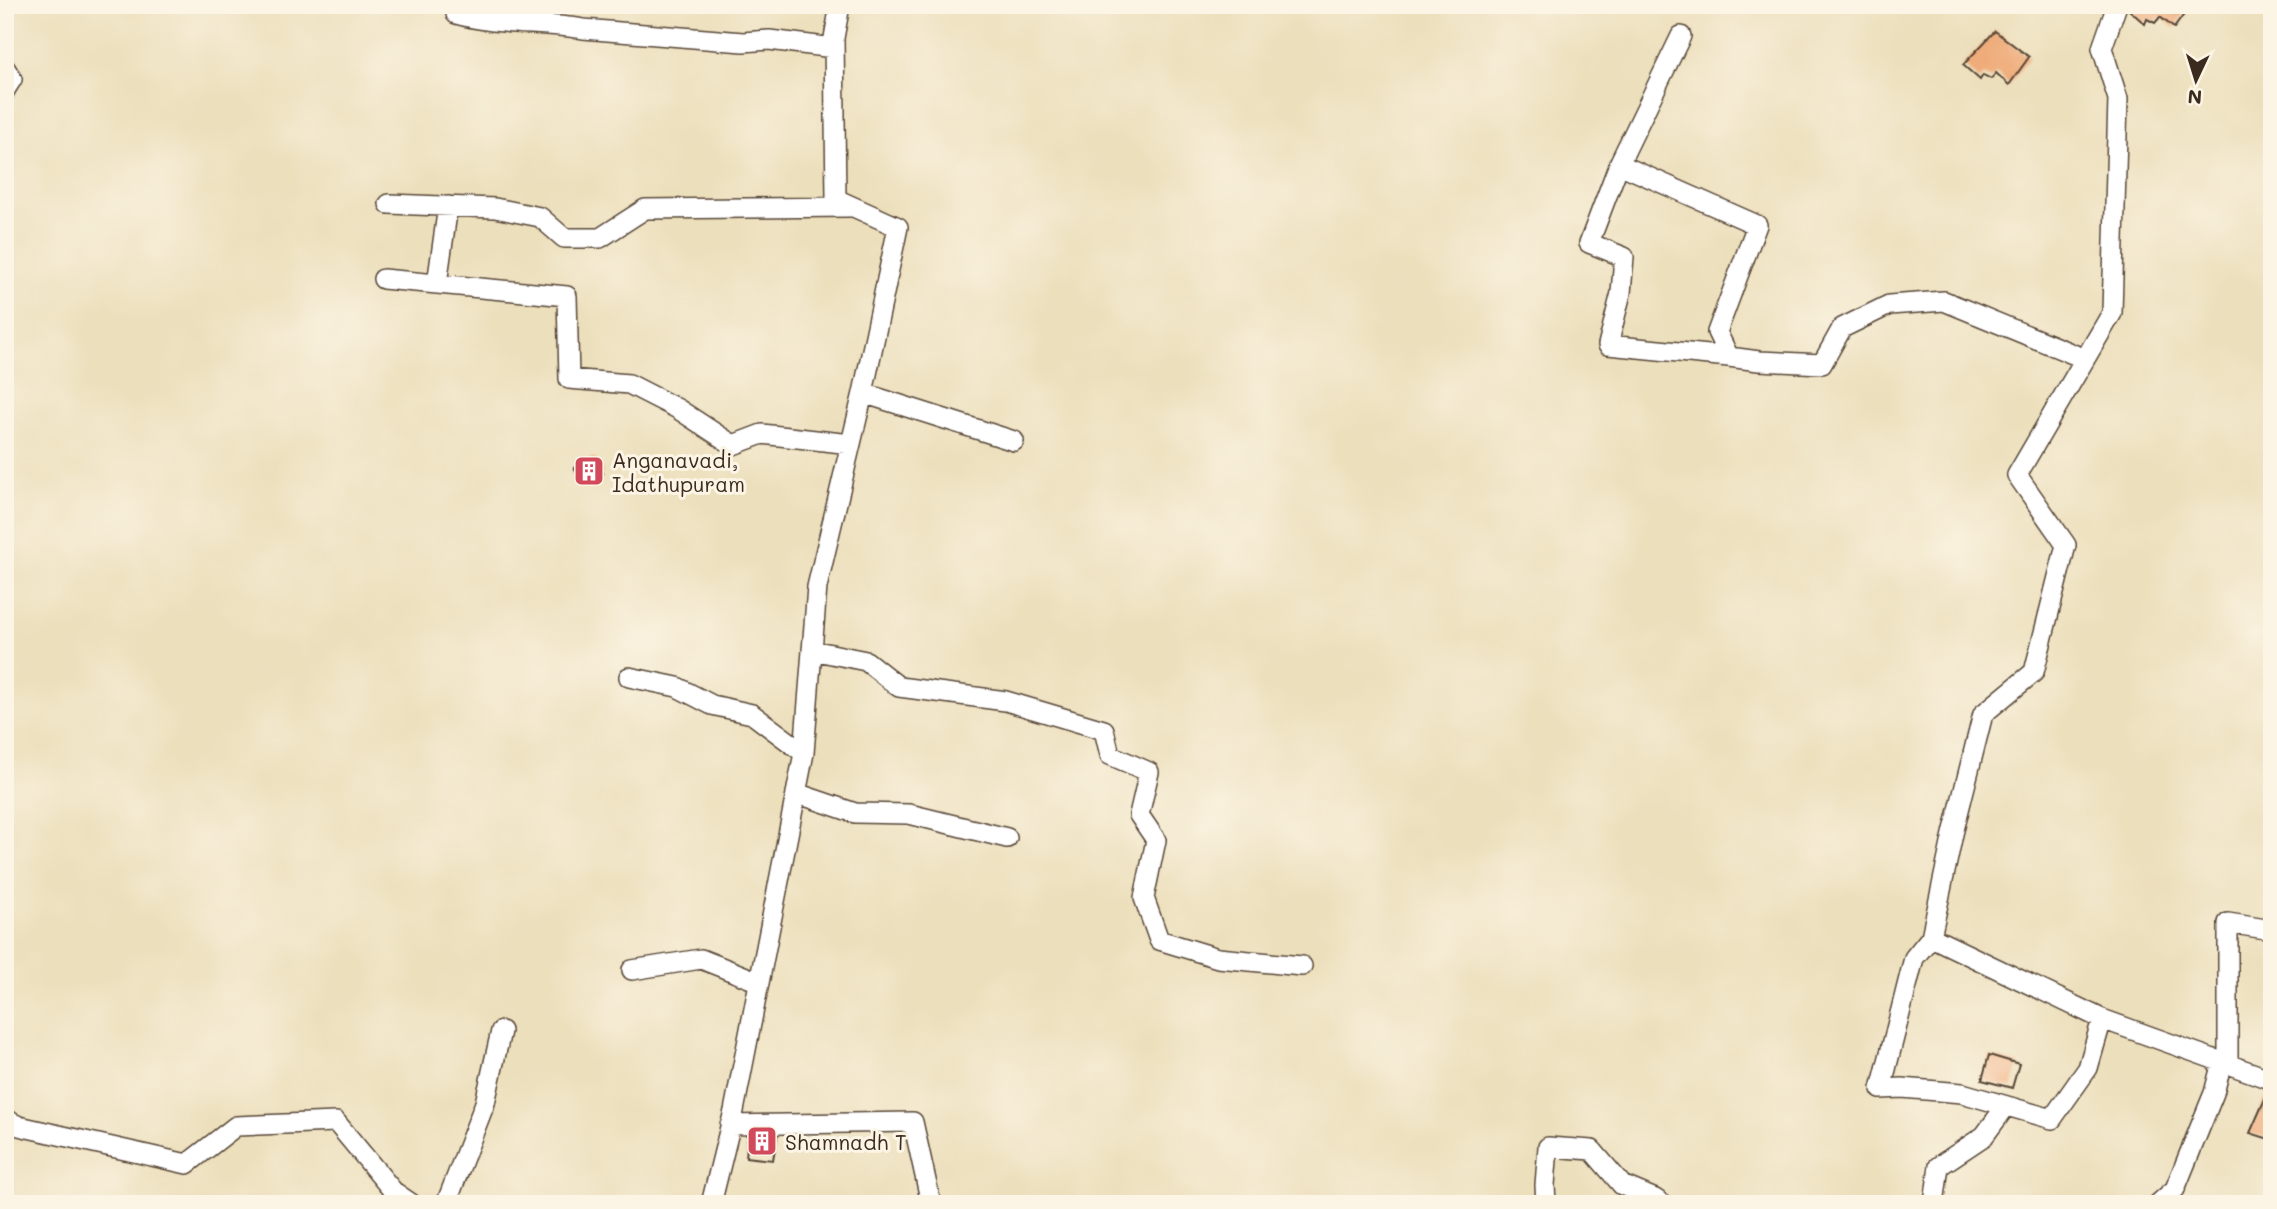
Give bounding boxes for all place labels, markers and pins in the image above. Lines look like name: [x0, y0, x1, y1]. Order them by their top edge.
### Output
place label: Anganavadi, Idathupuram: [612, 446, 745, 497]
building icon: Anganavadi, Idathupuram: [572, 454, 606, 488]
building icon: Shamnadh T: [745, 1124, 779, 1158]
place label: Shamnadh T: [785, 1128, 907, 1155]

